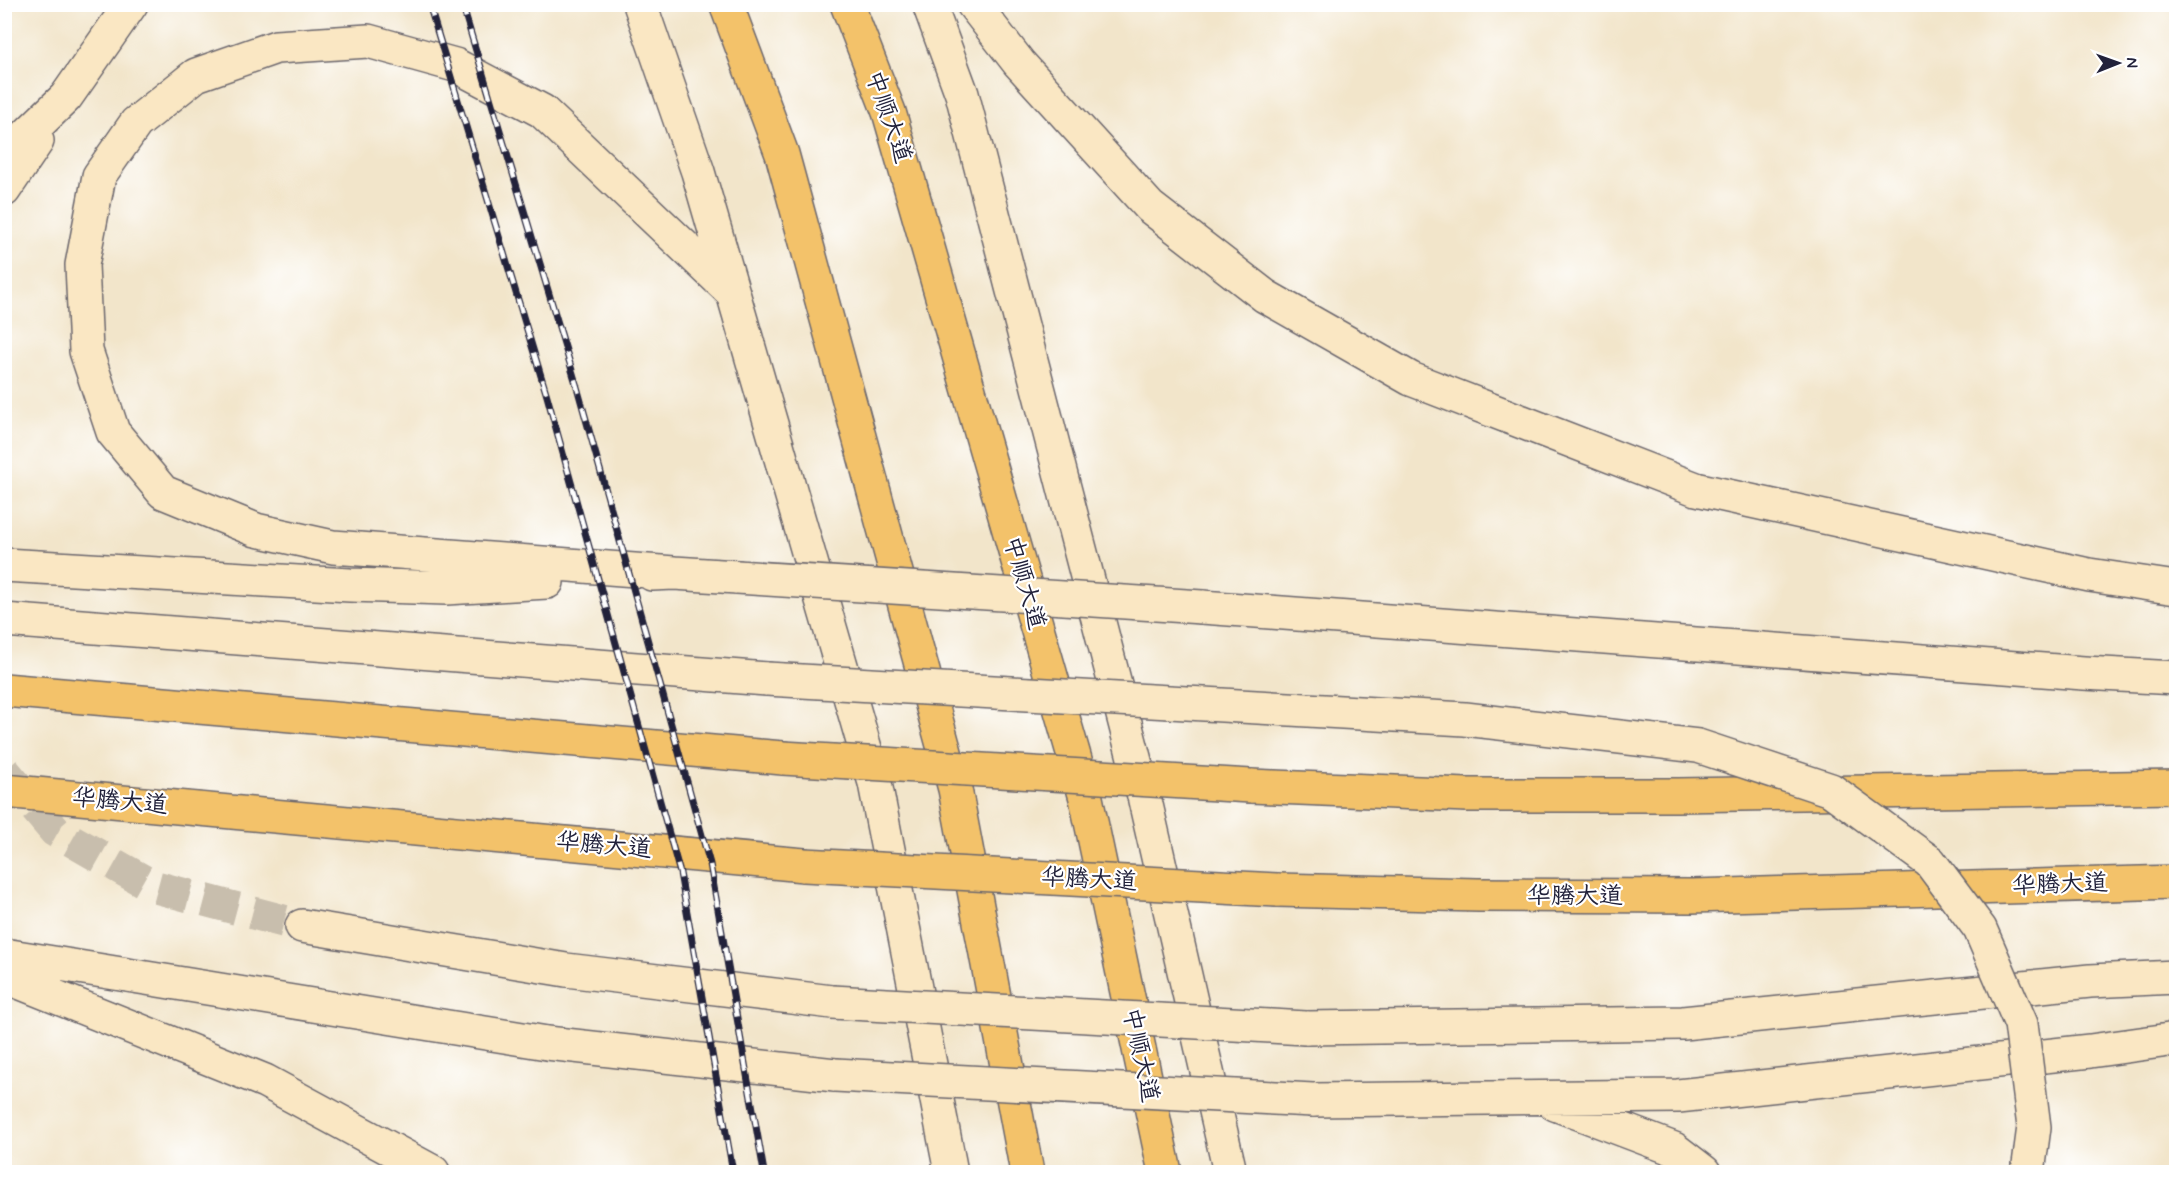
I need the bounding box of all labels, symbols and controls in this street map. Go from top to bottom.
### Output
north arrow [2088,33,2148,93]
text: N [2121,57,2142,68]
street label: 中顺大道 [858,67,918,167]
street label: 中顺大道 [996,533,1052,633]
street label: 华腾大道 [71,782,169,822]
street label: 华腾大道 [555,826,653,866]
street label: 华腾大道 [1040,862,1138,898]
street label: 华腾大道 [2011,868,2109,902]
street label: 华腾大道 [1527,881,1623,912]
street label: 中顺大道 [1115,1005,1165,1105]

